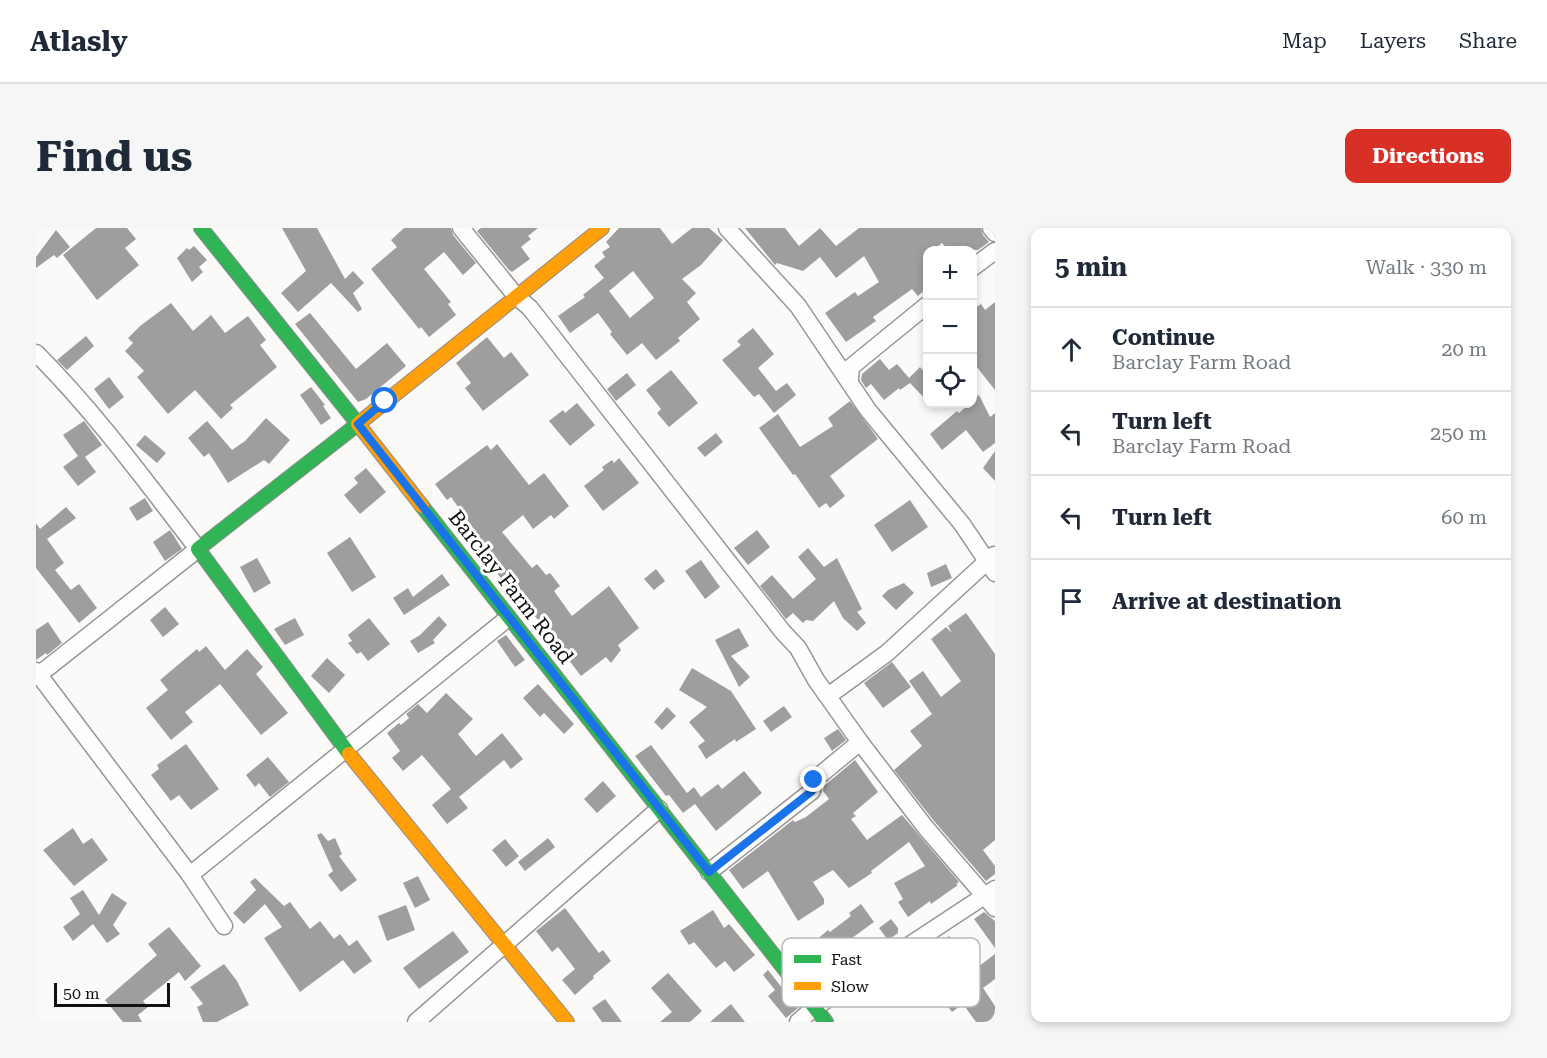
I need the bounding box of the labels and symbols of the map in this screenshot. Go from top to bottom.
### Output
route start [371,387,397,413]
street label: Barclay Farm Road [444,505,579,669]
route end [800,766,826,792]
legend [782,938,980,1007]
text: Fast [831,950,862,969]
text: Slow [831,977,869,996]
scale bar [54,980,170,1008]

